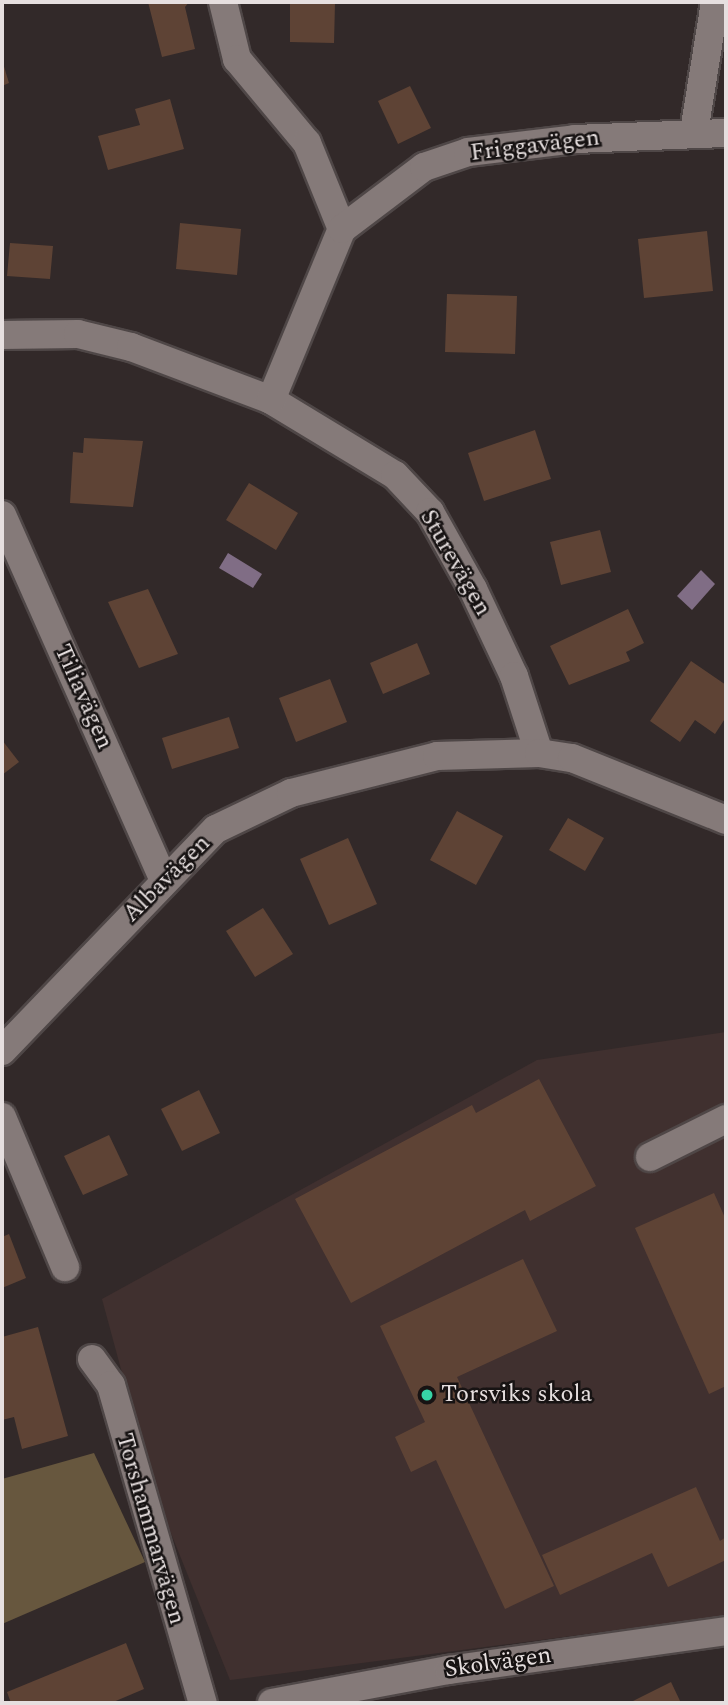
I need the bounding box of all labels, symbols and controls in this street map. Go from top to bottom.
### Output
street label: Friggavägen [469,124,601,168]
street label: Sturevägen [413,505,497,621]
street label: Tiliavägen [47,640,119,754]
street label: Albavägen [117,829,217,929]
place label: Torsviks skola [441,1381,592,1409]
marker: Torsviks skola [419,1387,435,1403]
street label: Torshammarvägen [109,1430,191,1628]
street label: Skolvägen [443,1641,553,1685]

